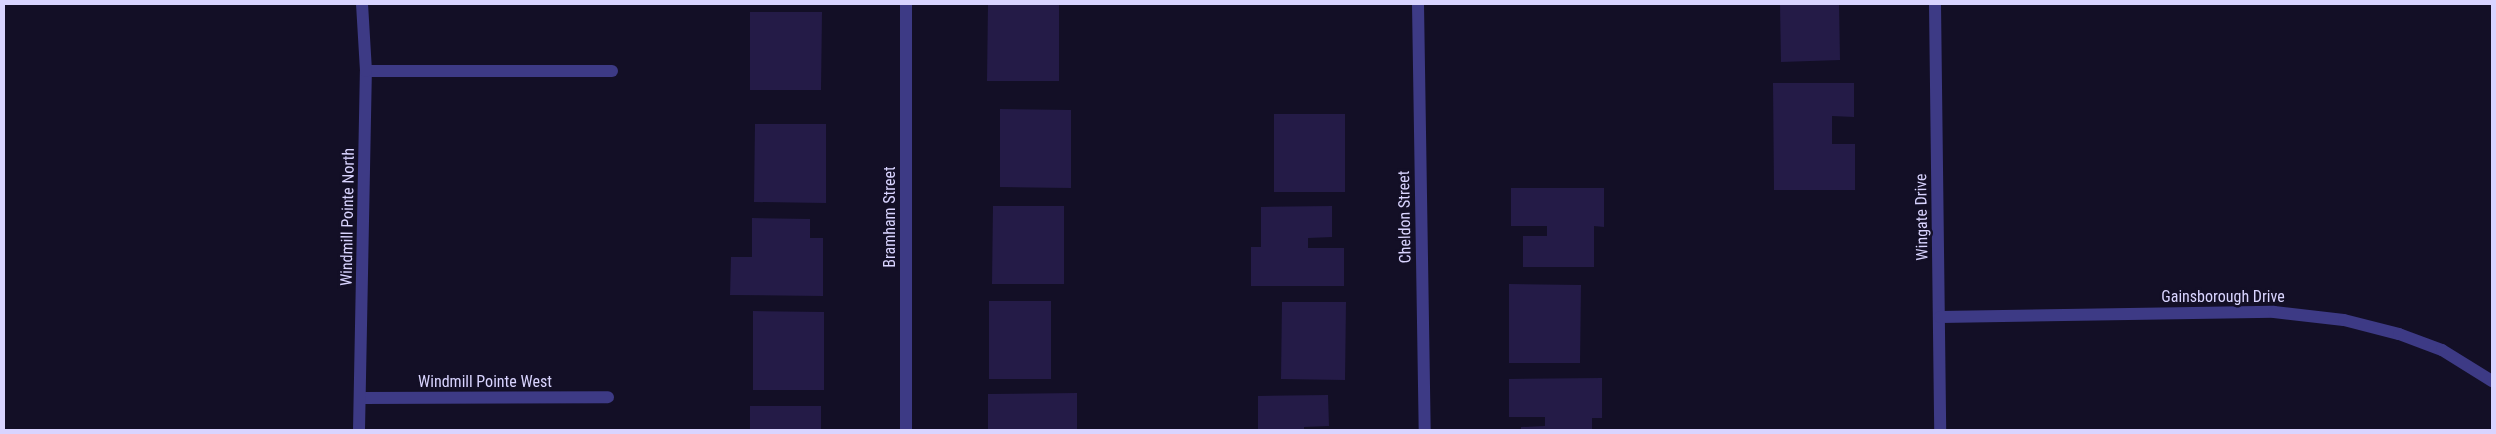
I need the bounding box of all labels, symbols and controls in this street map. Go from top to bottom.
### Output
street label: Windmill Pointe North [337,148,359,286]
street label: Bramham Street [880,166,900,268]
street label: Cheldon Street [1395,170,1415,264]
street label: Wingate Drive [1912,173,1932,261]
street label: Gainsborough Drive [2161,287,2285,307]
street label: Windmill Pointe West [418,372,552,392]

